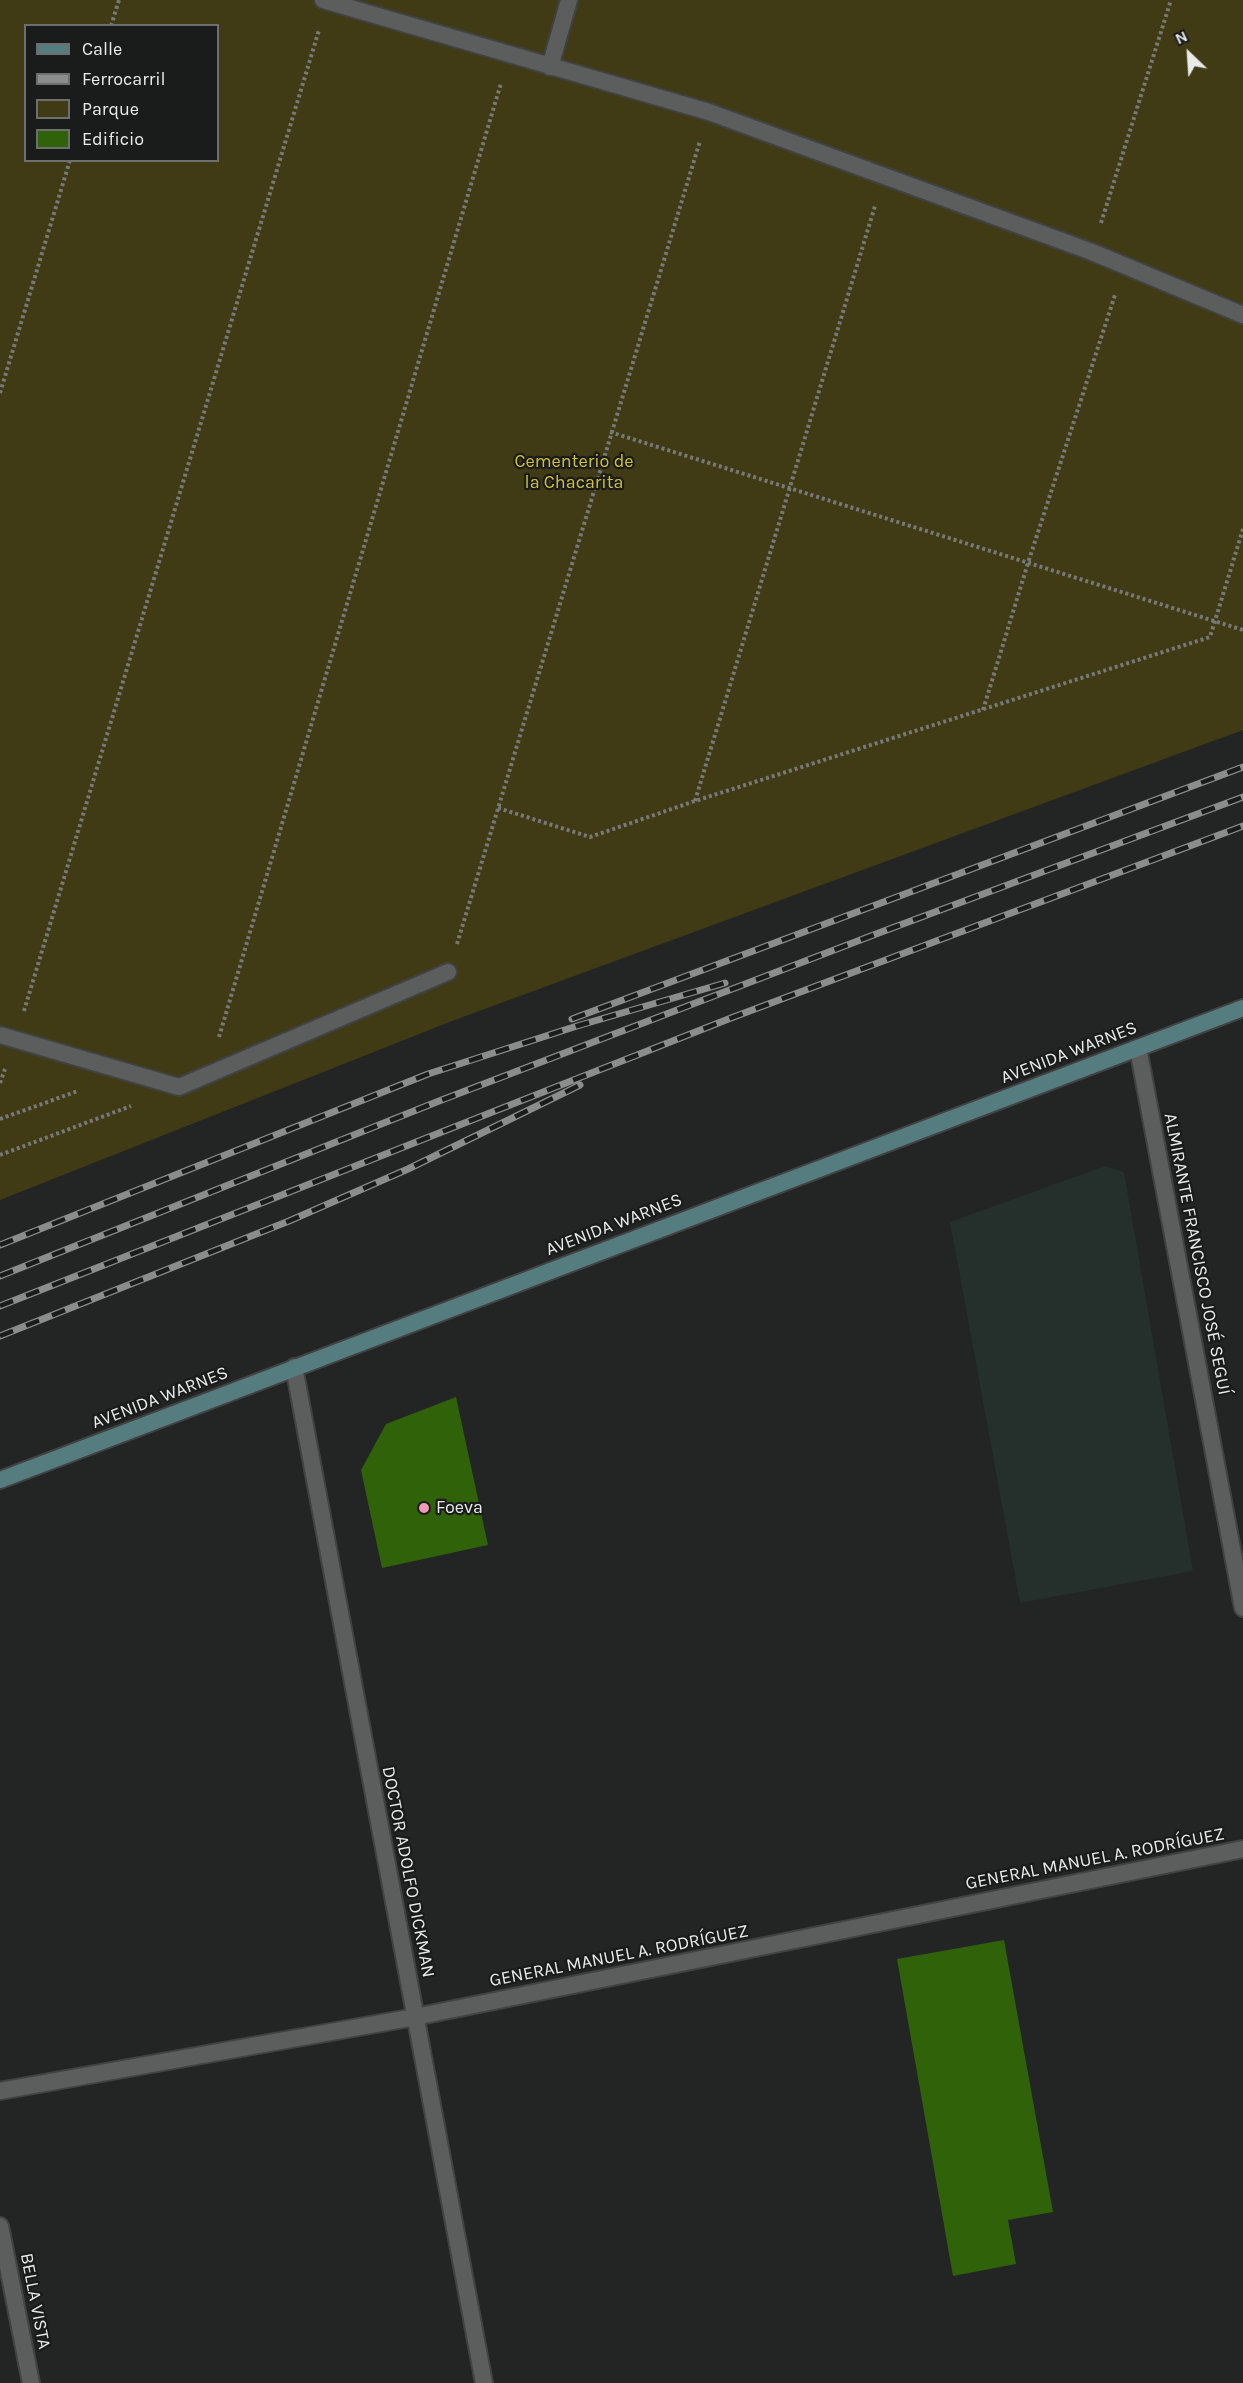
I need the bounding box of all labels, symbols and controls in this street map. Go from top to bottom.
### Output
legend [24,24,219,162]
north arrow [1159,24,1219,84]
text: N [1172,26,1190,48]
text: Calle [82,38,122,60]
text: Ferrocarril [82,68,166,90]
text: Parque [82,98,139,120]
text: Edificio [82,128,144,150]
park label: Cementerio de la Chacarita [514,451,634,494]
street label: AVENIDA WARNES [998,1017,1140,1089]
street label: ALMIRANTE FRANCISCO JOSÉ SEGUÍ [1159,1111,1235,1397]
street label: AVENIDA WARNES [543,1189,685,1261]
street label: AVENIDA WARNES [89,1362,231,1434]
place label: Foeva [436,1497,483,1519]
marker: Foeva [417,1501,431,1515]
street label: DOCTOR ADOLFO DICKMAN [377,1764,439,1980]
street label: GENERAL MANUEL A. RODRÍGUEZ [964,1823,1226,1895]
street label: GENERAL MANUEL A. RODRÍGUEZ [488,1920,750,1992]
street label: BELLA VISTA [15,2251,55,2351]

